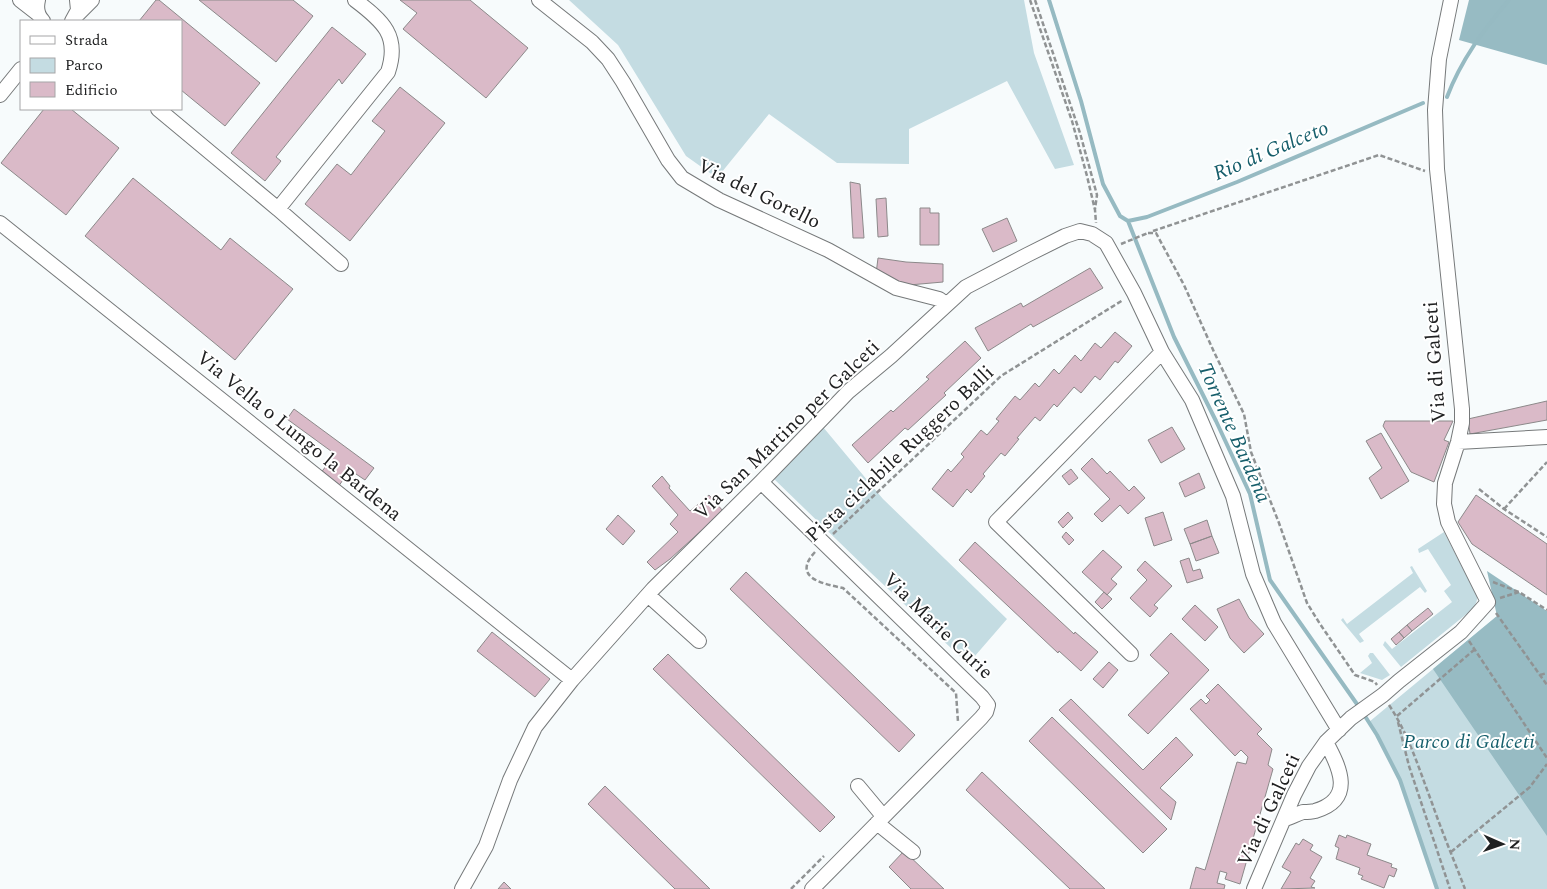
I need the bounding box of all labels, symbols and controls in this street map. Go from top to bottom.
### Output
legend [20,20,182,110]
text: Strada [65,29,108,52]
text: Parco [65,54,103,77]
text: Edificio [65,79,118,102]
water label: Rio di Galceto [1208,112,1334,190]
street label: Via del Gorello [692,151,826,237]
street label: Via di Galceti [1416,300,1454,424]
street label: Via San Martino per Galceti [687,333,887,527]
street label: Via Vella o Lungo la Bardena [190,343,409,529]
street label: Pista ciclabile Ruggero Balli [799,358,1001,550]
water label: Torrente Bardena [1189,358,1279,509]
street label: Via Marie Curie [876,565,1000,687]
park label: Parco di Galceti [1403,727,1535,757]
street label: Via di Galceti [1230,748,1308,872]
north arrow [1477,819,1527,869]
text: N [1504,838,1525,851]

